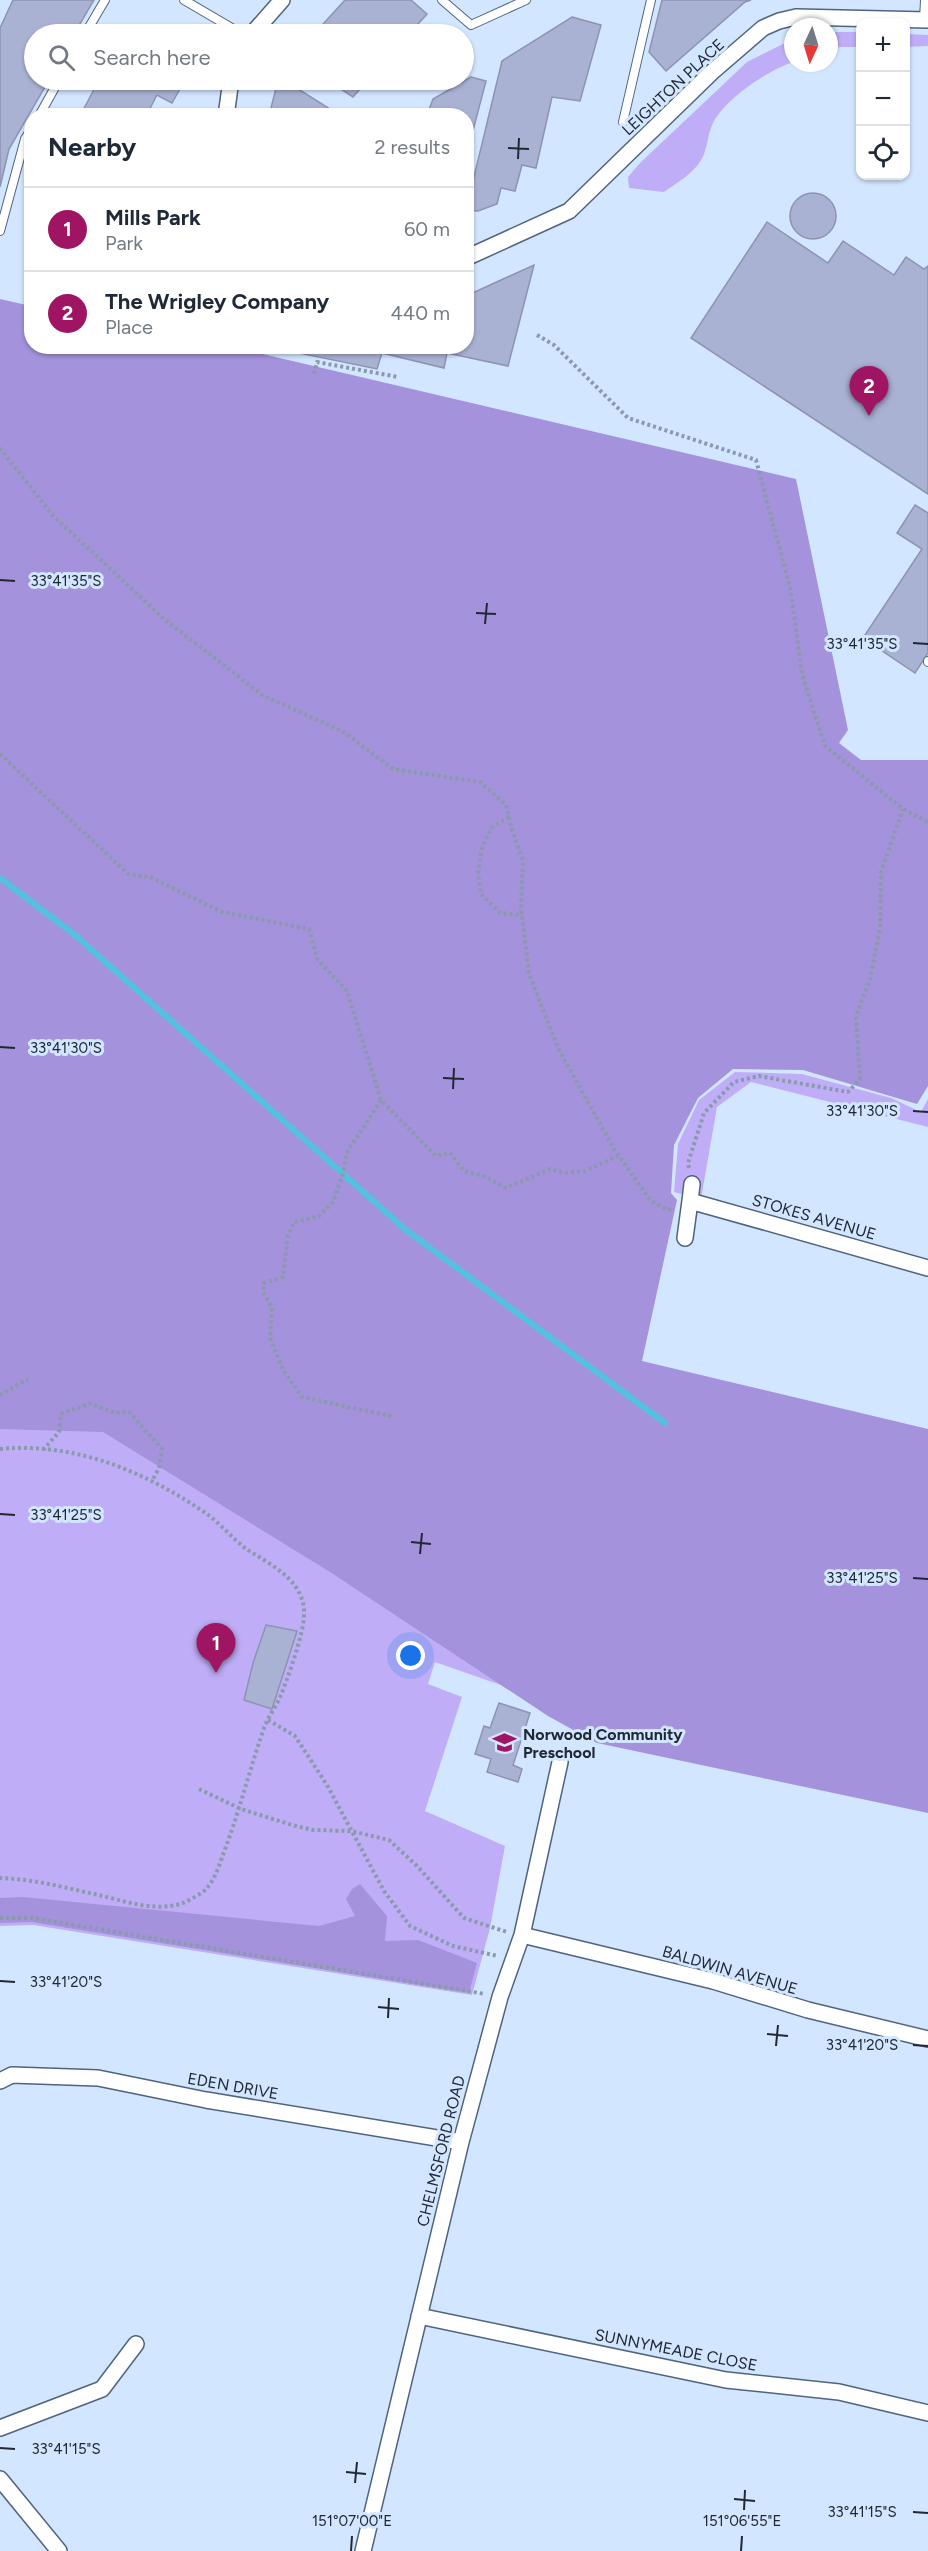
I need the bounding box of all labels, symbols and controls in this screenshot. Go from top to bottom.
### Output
north arrow [784,18,838,72]
map controls [856,18,910,180]
button: + [856,18,910,72]
search box [24,24,474,90]
street label: LEIGHTON PLACE [618,35,728,139]
icon: search [45,41,78,74]
text: Search here [93,44,211,71]
button: − [856,72,910,126]
button: locate [856,126,910,180]
text: Nearby [48,131,136,163]
text: 2 results [374,135,450,159]
text: Mills Park [105,204,201,231]
text: 1 [63,217,72,241]
text: 60 m [404,217,450,241]
text: Park [105,231,143,255]
text: The Wrigley Company [105,288,329,315]
text: 2 [62,301,73,325]
text: 440 m [390,301,450,325]
text: Place [105,315,153,339]
pin: 2 [850,366,888,416]
text: 33°41'35"S [30,572,102,590]
text: 33°41'35"S [826,635,898,653]
text: 33°41'30"S [30,1039,102,1057]
text: 33°41'30"S [826,1102,898,1120]
street label: STOKES AVENUE [750,1190,878,1244]
text: 33°41'25"S [30,1506,102,1524]
text: 33°41'25"S [826,1569,898,1587]
pin: 1 [196,1624,236,1673]
your location [396,1641,425,1670]
place label: Norwood Community Preschool [523,1725,683,1762]
school or university icon: Norwood Community Preschool [492,1730,518,1756]
street label: BALDWIN AVENUE [660,1942,800,1998]
text: 33°41'20"S [30,1973,102,1991]
text: 33°41'20"S [826,2036,898,2054]
street label: EDEN DRIVE [186,2069,280,2103]
street label: CHELMSFORD ROAD [413,2073,469,2229]
street label: SUNNYMEADE CLOSE [593,2325,759,2375]
text: 33°41'15"S [31,2440,101,2458]
text: 33°41'15"S [827,2503,897,2521]
text: 151°07'00"E [312,2512,392,2530]
text: 151°06'55"E [703,2512,781,2530]

